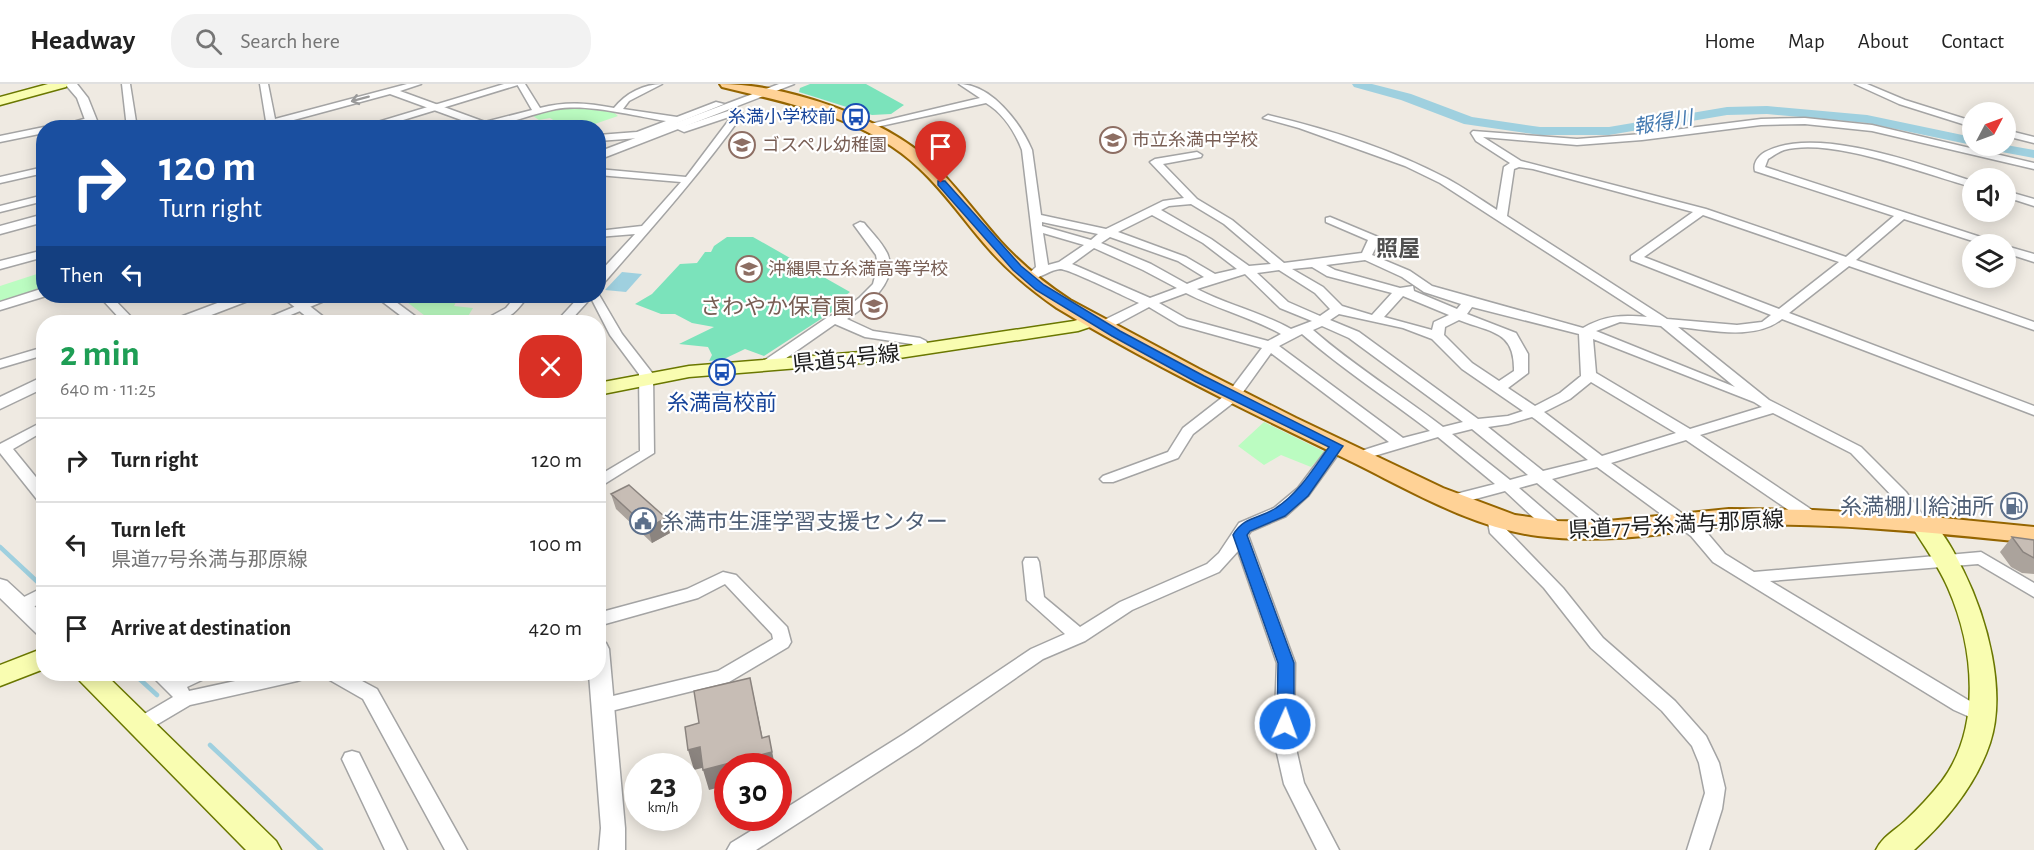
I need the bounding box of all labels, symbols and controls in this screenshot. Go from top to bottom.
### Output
search box [171,14,591,68]
icon: search [192,25,225,58]
text: Headway [30,27,135,55]
text: Search here [240,30,340,52]
text: Home [1704,31,1755,52]
text: Map [1788,31,1825,52]
text: About [1858,31,1908,52]
text: Contact [1941,31,2004,52]
one-way arrow [351,94,370,105]
bus stop icon: 糸満小学校前 [841,102,871,132]
north arrow [1962,102,2016,156]
map controls [1962,102,2016,288]
place label: 糸満小学校前 [728,107,836,127]
water label: 報得川 [1632,107,1696,138]
pin [915,121,966,183]
school or university icon: 市立糸満中学校 [1098,125,1128,155]
school or university icon: ゴスペル幼稚園 [727,130,757,160]
icon: arrive [924,130,957,163]
place label: 市立糸満中学校 [1132,130,1258,150]
place label: ゴスペル幼稚園 [762,135,887,155]
icon: right [60,144,138,222]
text: 120 m [159,146,256,188]
button: sound [1962,168,2016,222]
text: Turn right [159,195,262,222]
button: layers [1962,234,2016,288]
district label: 照屋 [1376,238,1420,260]
school or university icon: 沖縄県立糸満高等学校 [734,254,764,284]
icon: left [116,258,149,291]
place label: 沖縄県立糸満高等学校 [768,259,948,279]
text: Then [60,264,104,286]
school or university icon: さわやか保育園 [859,291,889,321]
place label: さわやか保育園 [700,295,854,318]
button: close [519,335,582,398]
text: 2 min [60,336,140,372]
street label: 県道54号線 [791,341,901,376]
bus stop icon: 糸満高校前 [707,357,737,387]
text: 640 m · 11:25 [60,379,156,399]
place label: 糸満高校前 [667,391,777,414]
icon: right [60,444,93,477]
text: Turn right [111,449,198,471]
text: 120 m [532,449,582,471]
fuel station icon: 糸満棚川給油所 [1999,491,2029,521]
place label: 糸満棚川給油所 [1840,495,1994,518]
public building icon: 糸満市生涯学習支援センター [628,506,658,536]
street label: 県道77号糸満与那原線 [1567,507,1785,542]
place label: 糸満市生涯学習支援センター [662,510,948,533]
text: Turn left [111,519,185,541]
icon: left [60,528,93,561]
text: 100 m [530,533,582,555]
text: 県道77号糸満与那原線 [111,550,308,570]
icon: arrive [60,612,93,645]
text: Arrive at destination [111,617,291,639]
text: 420 m [529,617,582,639]
position arrow [1253,692,1317,756]
speed limit sign: 30 [714,753,792,831]
text: 23 [649,770,677,800]
text: km/h [648,800,678,815]

